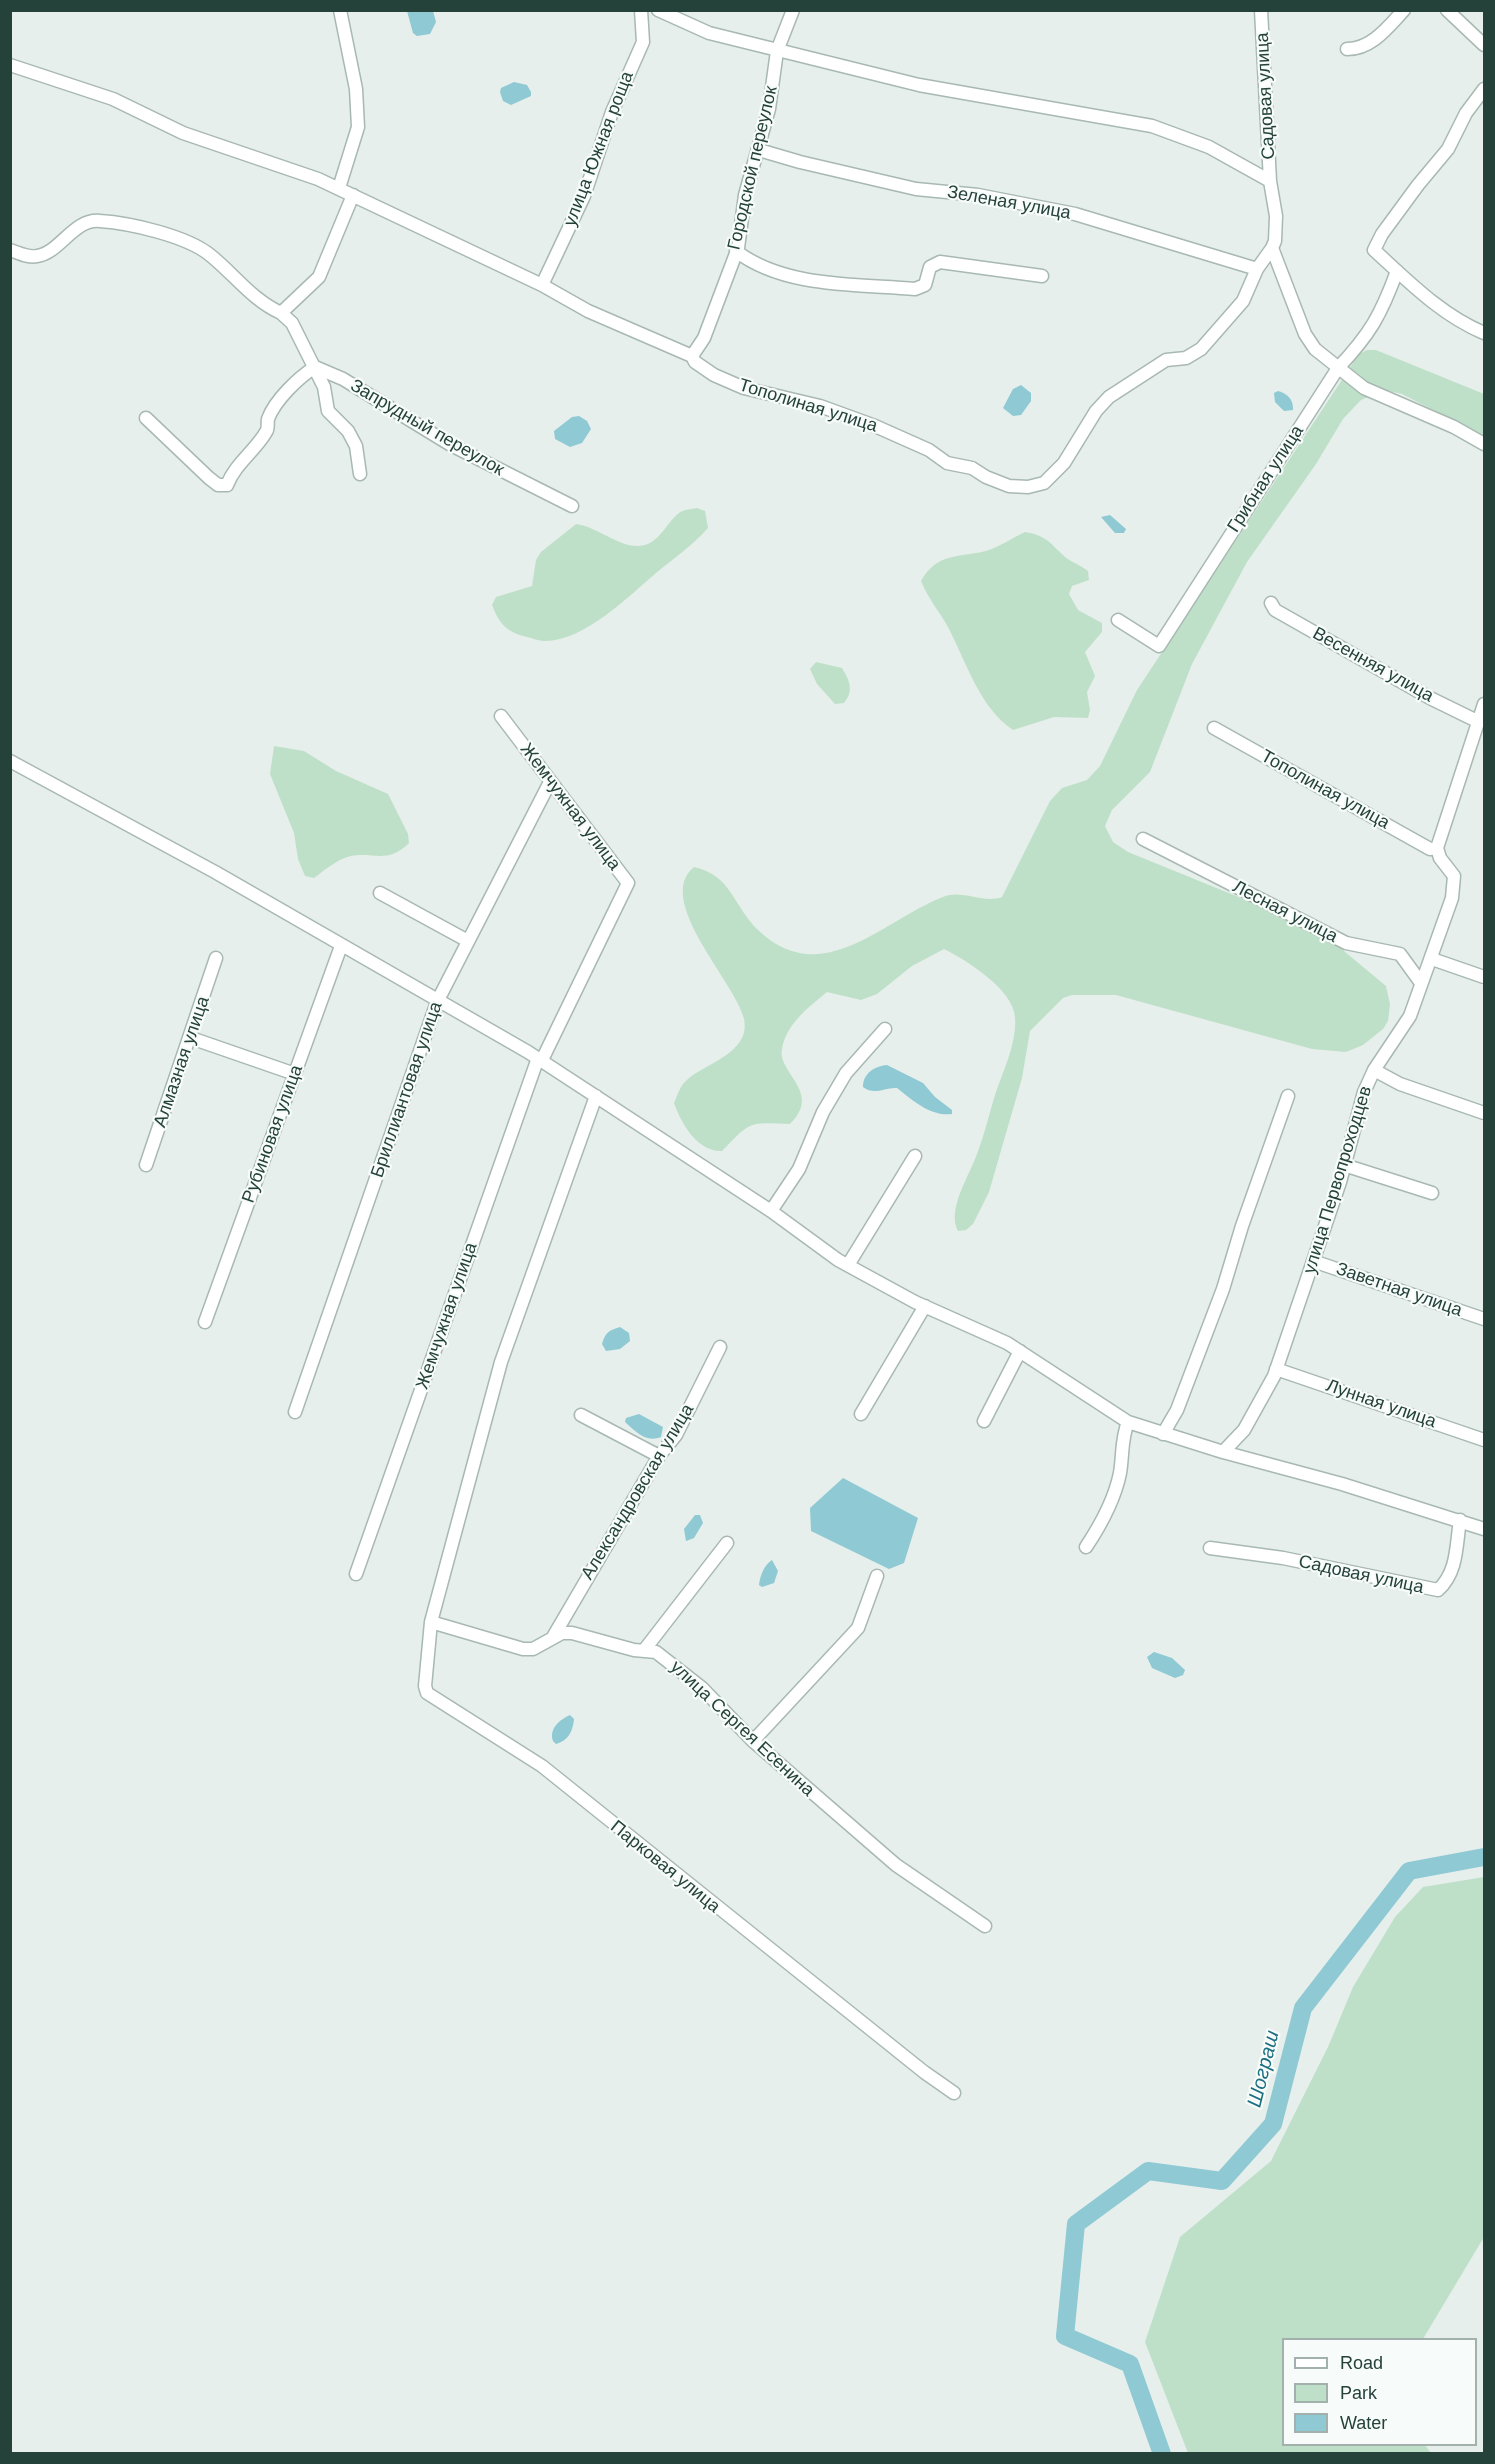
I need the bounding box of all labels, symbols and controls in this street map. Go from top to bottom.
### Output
street label: Садовая улица [1252,32,1280,160]
street label: улица Южная роща [559,68,639,230]
street label: Городской переулок [724,84,782,252]
street label: Зеленая улица [946,182,1072,224]
street label: Запрудный переулок [346,375,508,481]
street label: Тополиная улица [736,375,880,437]
street label: Грибная улица [1223,421,1309,537]
street label: Весенняя улица [1309,623,1437,707]
street label: Жемчужная улица [515,739,625,875]
street label: Тополиная улица [1257,746,1393,834]
street label: Лесная улица [1229,876,1341,948]
street label: Алмазная улица [149,994,215,1130]
street label: Бриллиантовая улица [367,999,447,1181]
street label: Рубиновая улица [238,1062,308,1206]
street label: улица Первопроходцев [1299,1084,1377,1276]
street label: Жемчужная улица [412,1240,482,1392]
street label: Заветная улица [1333,1258,1465,1322]
street label: Лунная улица [1323,1375,1439,1433]
street label: Александровская улица [577,1400,699,1584]
street label: Садовая улица [1296,1551,1426,1599]
street label: улица Сергея Есенина [665,1657,819,1801]
street label: Парковая улица [606,1816,724,1918]
water label: Шограш [1243,2028,1285,2110]
legend [1282,2338,1477,2446]
text: Road [1340,2353,1383,2373]
text: Park [1340,2383,1377,2403]
text: Water [1340,2413,1387,2433]

